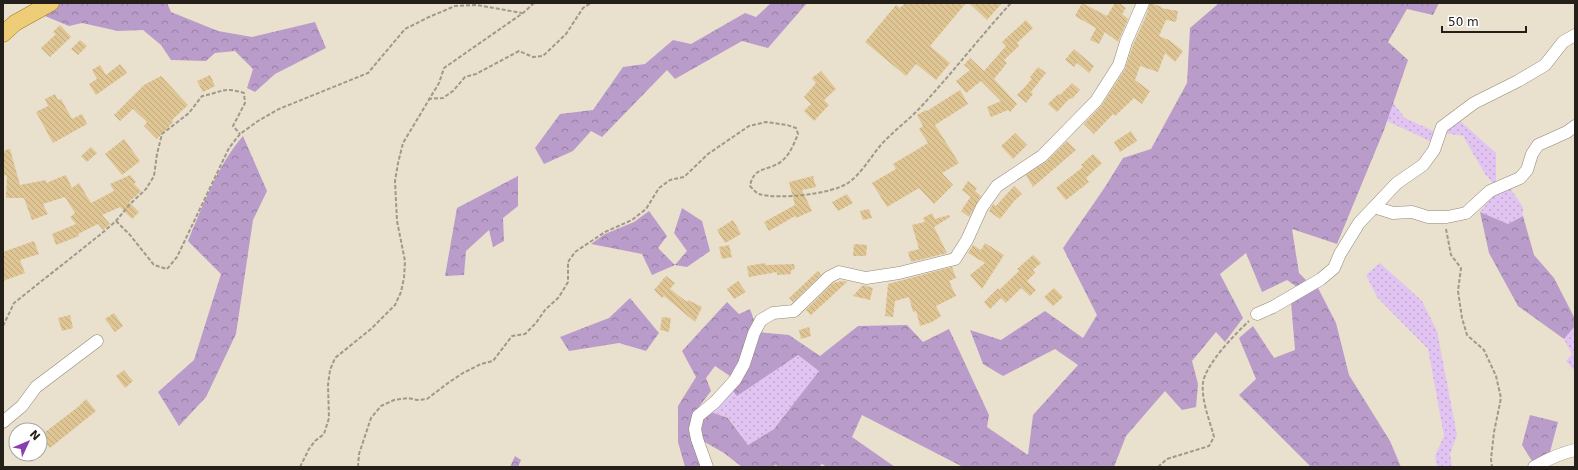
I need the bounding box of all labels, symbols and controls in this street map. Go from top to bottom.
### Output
scale bar [1442,8,1526,34]
text: 50 m [1448,15,1479,29]
north arrow [8,422,48,462]
text: N [27,428,43,443]

